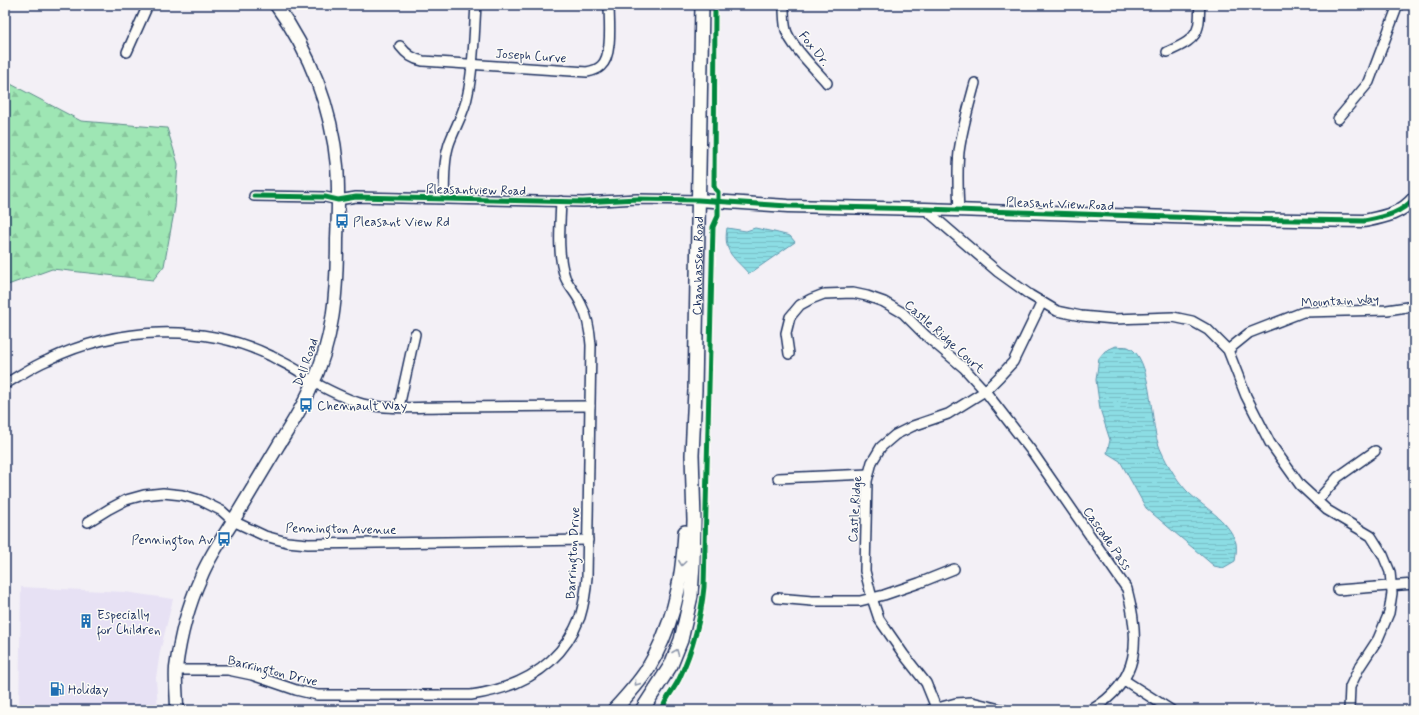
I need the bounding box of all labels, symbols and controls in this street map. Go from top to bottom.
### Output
street label: Fox Dr. [795,28,833,70]
street label: Joseph Curve [495,46,567,67]
street label: Pleasantview Road [426,181,526,200]
street label: Pleasant View Road [1005,194,1114,215]
bus stop icon: Pleasant View Rd [334,213,350,229]
place label: Pleasant View Rd [353,214,450,231]
street label: Chanhassen Road [689,216,708,316]
street label: Mountain Way [1301,291,1379,312]
street label: Castle Ridge Court [900,297,988,378]
street label: Dell Road [290,336,323,389]
bus stop icon: Chennault Way [298,397,314,413]
place label: Chennault Way [317,398,408,415]
street label: Castle Ridge [845,475,866,543]
street label: Cascade Pass [1079,504,1135,574]
street label: Barrington Drive [563,506,586,600]
street label: Pennington Avenue [285,520,397,541]
bus stop icon: Pennington Av [216,531,232,547]
place label: Pennington Av [132,532,214,551]
one-way arrow [678,560,687,566]
place label: Especially for Children [97,607,160,641]
building icon: Especially for Children [78,613,94,629]
one-way arrow [671,649,679,656]
street label: Barrington Drive [225,652,320,693]
one-way arrow [635,679,642,686]
fuel station icon: Holiday [49,681,65,697]
place label: Holiday [68,682,109,699]

